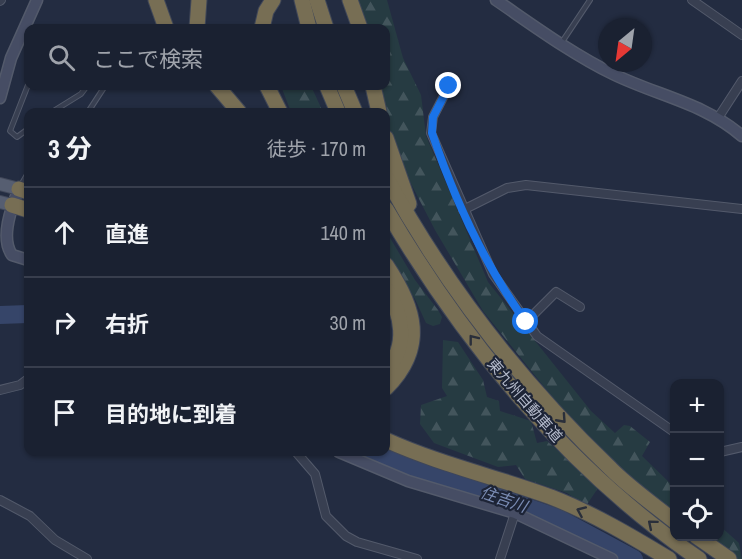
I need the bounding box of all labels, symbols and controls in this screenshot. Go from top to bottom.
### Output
north arrow [598,18,652,72]
search box [24,24,390,90]
icon: search [45,41,78,74]
text: ここで検索 [93,44,203,74]
route end [435,72,461,98]
text: 3 分 [48,131,92,166]
text: 徒歩 · 170 m [267,135,366,162]
icon: ahead [48,216,81,249]
text: 直進 [105,219,149,249]
text: 140 m [320,219,366,246]
icon: right [48,306,81,339]
route start [512,308,538,334]
text: 右折 [105,309,149,339]
text: 30 m [330,309,366,336]
one-way arrow [470,335,481,346]
street label: 東九州自動車道 [483,353,567,447]
map controls [670,379,724,541]
button: + [670,379,724,433]
icon: arrive [48,396,81,429]
text: 目的地に到着 [105,399,237,429]
one-way arrow [555,412,566,423]
button: − [670,433,724,487]
water label: 住吉川 [478,481,532,518]
button: locate [670,487,724,541]
one-way arrow [576,506,587,518]
one-way arrow [648,520,659,531]

